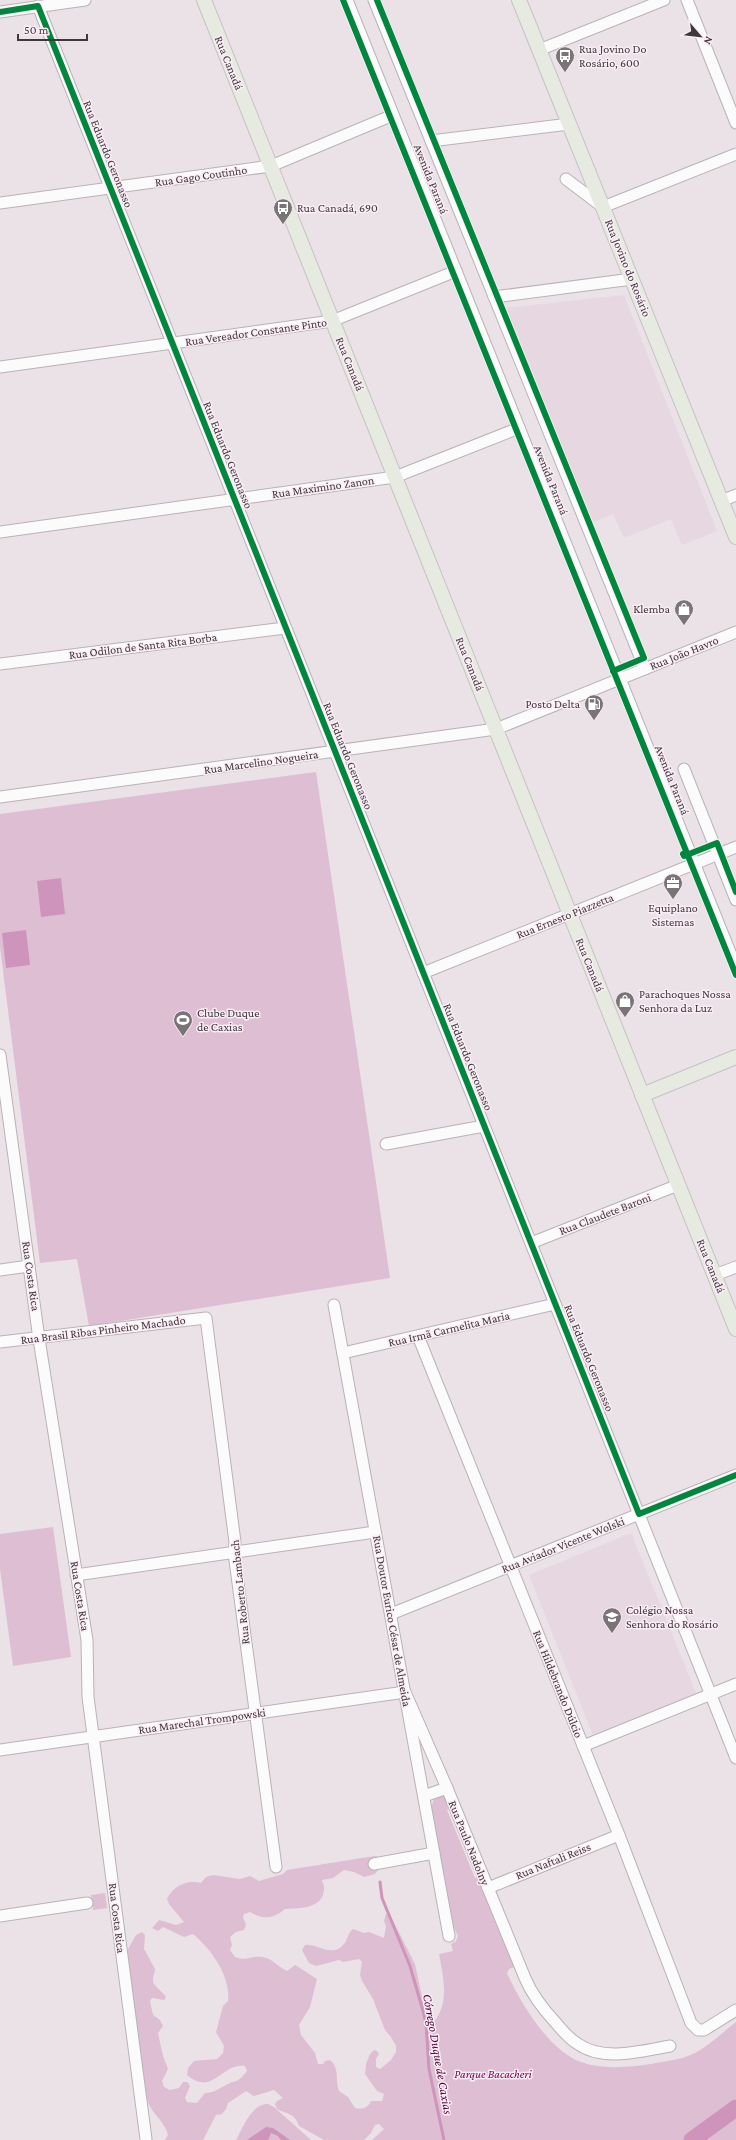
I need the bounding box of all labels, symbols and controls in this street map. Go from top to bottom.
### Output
scale bar [18,16,87,42]
north arrow [680,16,720,56]
text: 50 m [24,23,49,37]
street label: Rua Canadá [212,34,246,93]
text: N [702,35,716,47]
place label: Rua Jovino Do Rosário, 600 [579,42,646,70]
bus stop icon: Rua Jovino Do Rosário, 600 [554,45,576,73]
street label: Rua Eduardo Geronasso [80,98,136,210]
street label: Avenida Paraná [411,142,452,216]
street label: Rua Gago Coutinho [154,163,248,189]
bus stop icon: Rua Canadá, 690 [272,197,294,225]
place label: Rua Canadá, 690 [297,201,378,215]
street label: Rua Jovino do Rosário [602,217,654,319]
street label: Rua Vereador Constante Pinto [184,315,328,349]
street label: Rua Canadá [333,335,367,394]
street label: Rua Eduardo Geronasso [200,399,256,511]
street label: Avenida Paraná [531,443,572,517]
street label: Rua Maximino Zanon [271,473,376,501]
shop icon: Klemba [673,598,695,626]
place label: Klemba [633,602,670,616]
street label: Rua Odilon de Santa Rita Borba [68,630,218,662]
street label: Rua João Havro [648,633,720,673]
street label: Rua Canadá [453,635,487,694]
fuel station icon: Posto Delta [583,693,605,721]
place label: Posto Delta [526,697,580,711]
street label: Rua Eduardo Geronasso [320,700,376,812]
street label: Avenida Paraná [652,743,693,817]
street label: Rua Marcelino Nogueira [203,747,319,777]
office icon: Equiplano Sistemas [662,872,684,900]
street label: Rua Ernesto Piazzetta [514,890,616,942]
place label: Equiplano Sistemas [648,901,698,929]
street label: Rua Canadá [573,936,607,995]
place label: Parachoques Nossa Senhora da Luz [639,987,731,1015]
shop icon: Parachoques Nossa Senhora da Luz [614,990,636,1018]
street label: Rua Eduardo Geronasso [440,1001,496,1113]
place label: Clube Duque de Caxias [197,1006,259,1034]
sports icon: Clube Duque de Caxias [172,1009,194,1037]
street label: Rua Claudete Baroni [557,1190,653,1238]
street label: Rua Canadá [694,1237,728,1296]
street label: Rua Costa Rica [19,1240,43,1312]
street label: Rua Eduardo Geronasso [561,1302,617,1414]
street label: Rua Irmã Carmelita Maria [387,1308,512,1350]
street label: Rua Brasil Ribas Pinheiro Machado [20,1313,186,1347]
street label: Rua Aviador Vicente Wolski [499,1514,627,1576]
street label: Rua Doutor Eurico César de Almeida [370,1534,414,1708]
street label: Rua Roberto Lambach [227,1538,252,1645]
street label: Rua Costa Rica [68,1560,92,1632]
place label: Colégio Nossa Senhora do Rosário [626,1603,718,1631]
school or university icon: Colégio Nossa Senhora do Rosário [601,1606,623,1634]
street label: Rua Hildebrando Dúlcio [530,1628,586,1740]
street label: Rua Marechal Trompowski [137,1705,267,1737]
street label: Rua Paulo Nadolny [446,1798,493,1888]
street label: Rua Naftali Reiss [513,1839,593,1882]
street label: Rua Costa Rica [106,1882,128,1954]
water label: Córrego Duque de Caxias [420,1993,456,2115]
park label: Parque Bacacheri [454,2067,533,2081]

